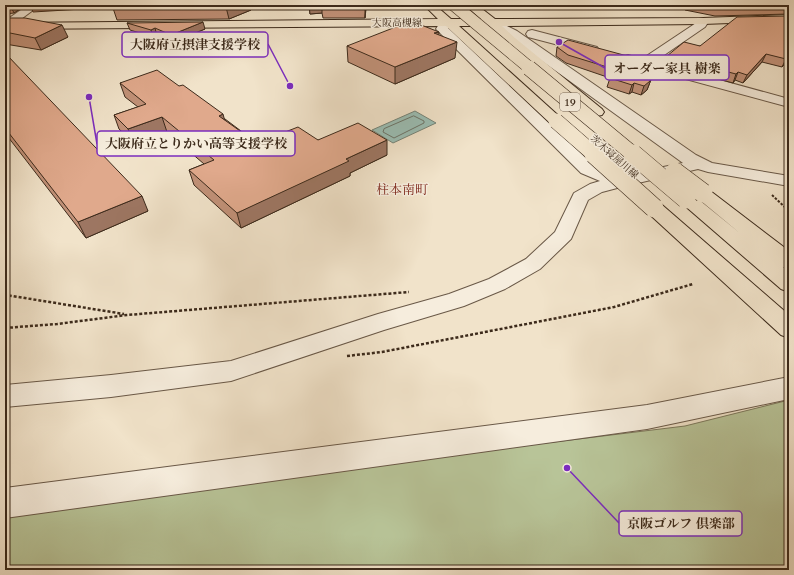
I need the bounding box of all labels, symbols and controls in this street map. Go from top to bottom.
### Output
street label: 大阪高槻線 [372,16,422,30]
callout: 大阪府立摂津支援学校 [122,32,268,57]
text: 大阪府立摂津支援学校 [130,36,261,54]
callout: オーダー家具 樹楽 [605,55,729,80]
text: オーダー家具 樹楽 [613,60,721,78]
road number: 19 [560,93,580,111]
callout: 大阪府立とりかい高等支援学校 [97,131,295,156]
street label: 茨木寝屋川線 [587,132,641,182]
text: 大阪府立とりかい高等支援学校 [105,135,288,153]
district label: 柱本南町 [376,181,428,199]
callout: 京阪ゴルフ 倶楽部 [619,511,742,536]
text: 京阪ゴルフ 倶楽部 [627,515,735,533]

